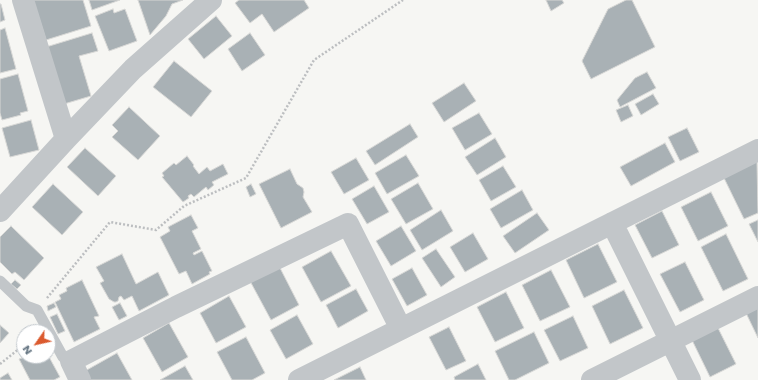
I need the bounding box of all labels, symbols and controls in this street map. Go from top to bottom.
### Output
north arrow [16,324,56,364]
text: N [18,342,36,358]

